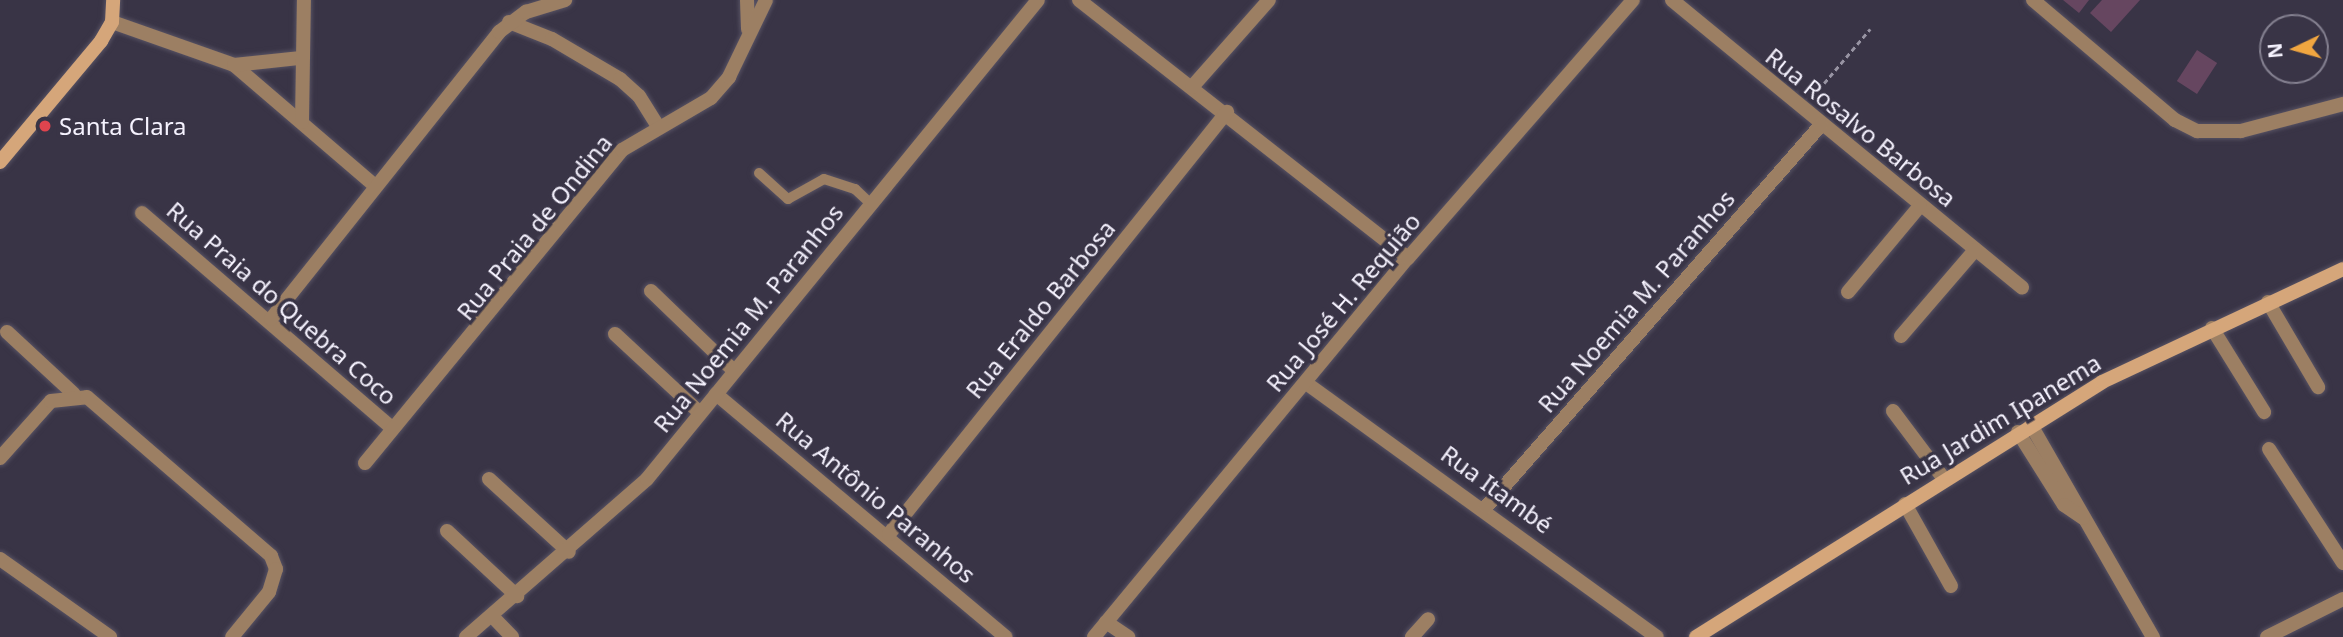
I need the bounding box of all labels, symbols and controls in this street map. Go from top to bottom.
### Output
north arrow [2259,14,2329,84]
street label: Rua Rosalvo Barbosa [1760,41,1962,213]
text: N [2261,42,2289,59]
place label: Santa Clara [59,112,187,140]
marker: Santa Clara [37,118,53,134]
street label: Rua Praia de Ondina [450,129,618,325]
street label: Rua Noemia M. Paranhos [1532,184,1740,418]
street label: Rua Praia do Quebra Coco [161,195,403,411]
street label: Rua Noemia M. Paranhos [647,198,849,438]
street label: Rua José H. Requião [1260,207,1426,397]
street label: Rua Eraldo Barbosa [959,214,1121,404]
street label: Rua Jardim Ipanema [1894,348,2106,490]
street label: Rua Antônio Paranhos [771,405,981,589]
street label: Rua Itambé [1436,439,1558,539]

